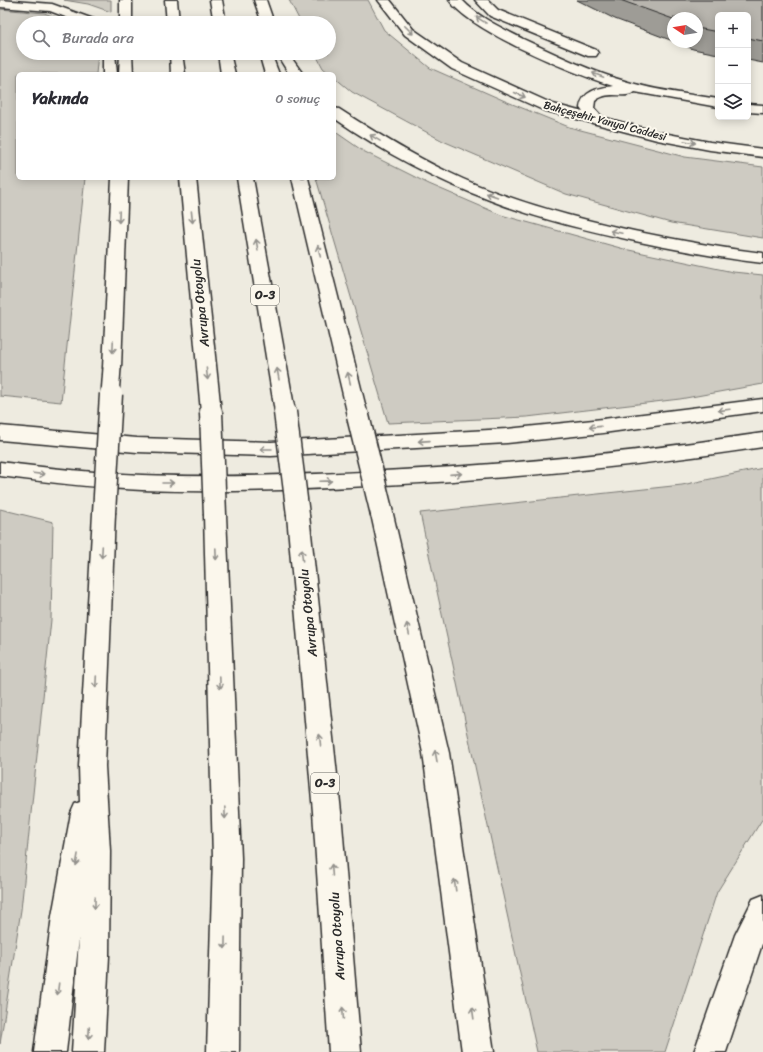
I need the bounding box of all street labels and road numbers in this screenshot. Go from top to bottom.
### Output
street label: Bahçeşehir Yanyol Caddesi [541,95,670,147]
street label: Avrupa Otoyolu [184,258,216,349]
road number: O-3 [251,285,279,305]
street label: Avrupa Otoyolu [292,568,324,659]
road number: O-3 [311,773,339,793]
street label: Avrupa Otoyolu [322,891,352,982]

